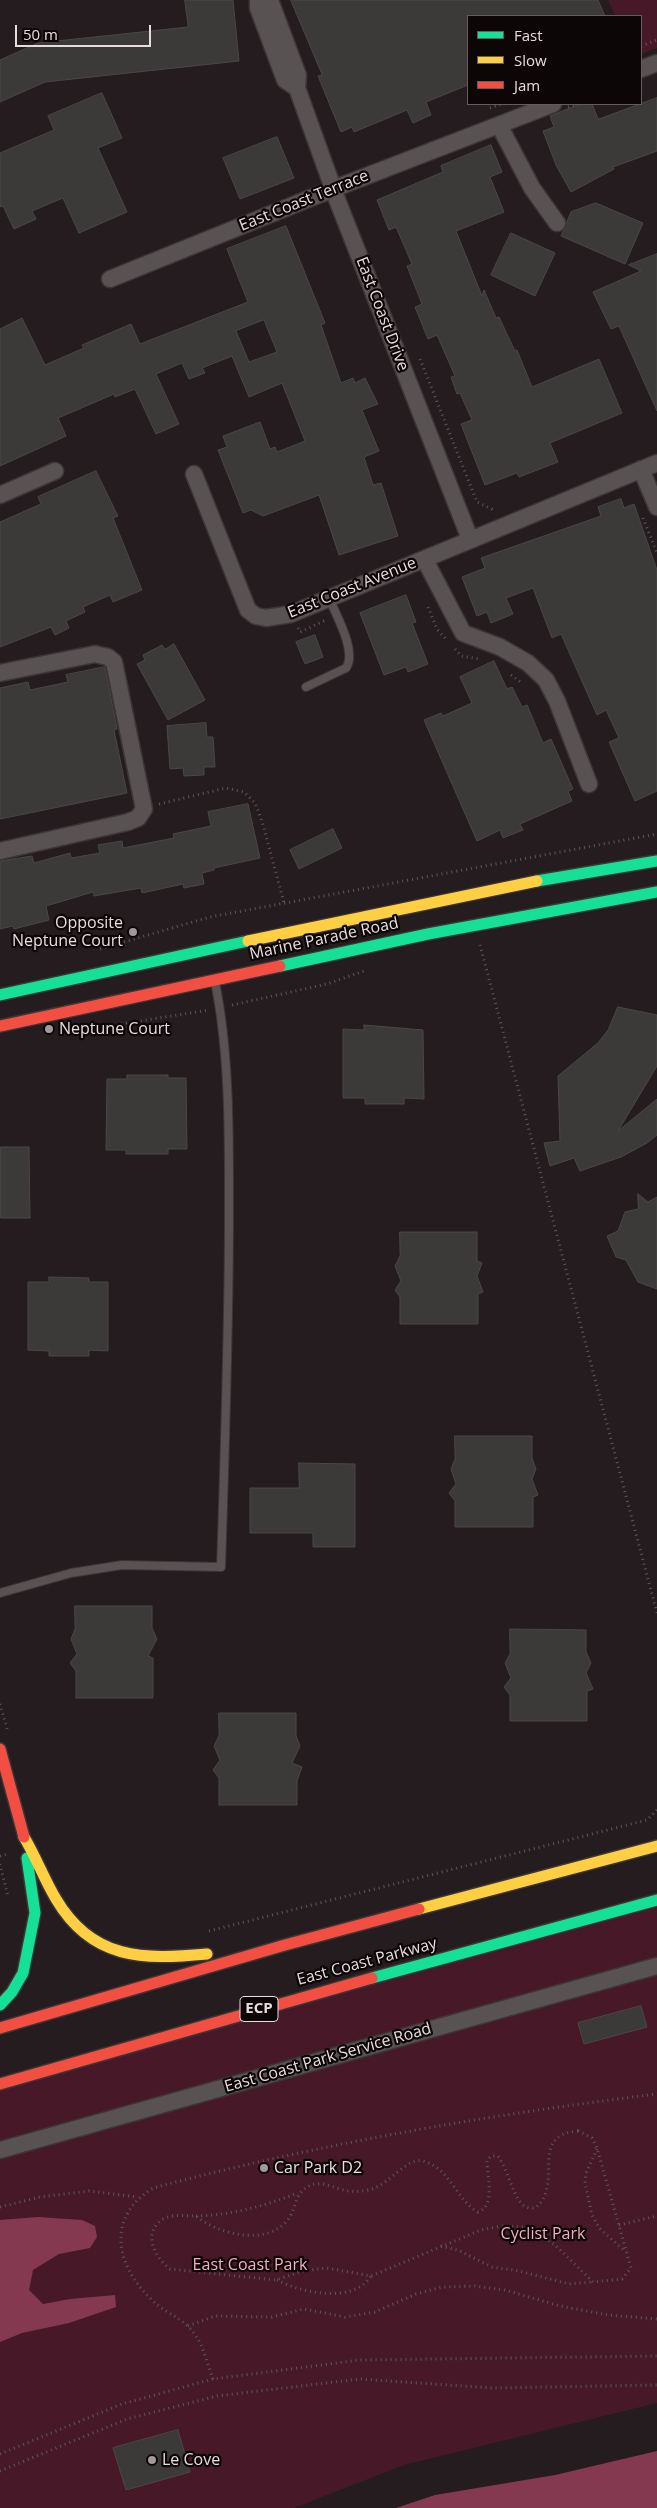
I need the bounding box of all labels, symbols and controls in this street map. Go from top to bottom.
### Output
scale bar [18,15,154,47]
legend [467,15,642,105]
text: 50 m [23,24,58,44]
text: Fast [514,25,543,45]
text: Slow [514,50,547,70]
text: Jam [514,75,540,95]
street label: East Coast Terrace [237,166,371,236]
street label: East Coast Drive [351,254,413,374]
street label: East Coast Avenue [285,553,419,623]
place label: Opposite Neptune Court [12,913,123,951]
street label: Marine Parade Road [248,914,400,964]
marker: Opposite Neptune Court [127,926,139,938]
place label: Neptune Court [59,1019,170,1039]
marker: Neptune Court [43,1023,55,1035]
street label: East Coast Parkway [295,1934,439,1990]
road number: ECP [240,1996,278,2022]
street label: East Coast Park Service Road [222,2019,434,2097]
place label: Car Park D2 [274,2158,362,2178]
marker: Car Park D2 [258,2162,270,2174]
park label: Cyclist Park [501,2224,585,2244]
park label: East Coast Park [193,2255,307,2275]
place label: Le Cove [162,2450,220,2470]
marker: Le Cove [146,2454,158,2466]

